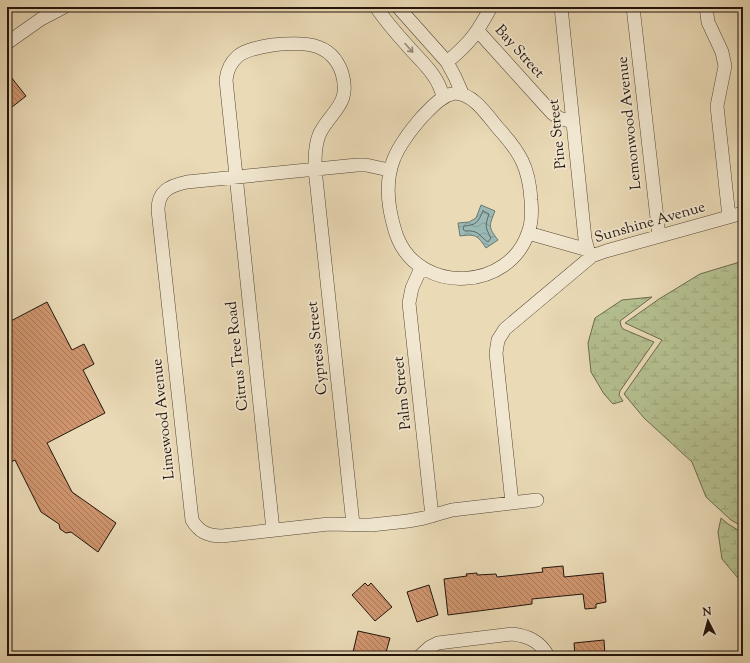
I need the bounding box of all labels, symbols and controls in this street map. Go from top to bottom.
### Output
street label: Bay Street [489,21,549,83]
one-way arrow [405,43,414,53]
street label: Lemonwood Avenue [613,55,647,191]
street label: Pine Street [544,98,572,170]
street label: Sunshine Avenue [592,197,708,249]
street label: Citrus Tree Road [222,300,254,412]
street label: Cypress Street [303,300,333,396]
street label: Palm Street [389,355,417,431]
street label: Limewood Avenue [147,358,181,480]
north arrow [688,601,728,641]
text: N [701,604,712,621]

